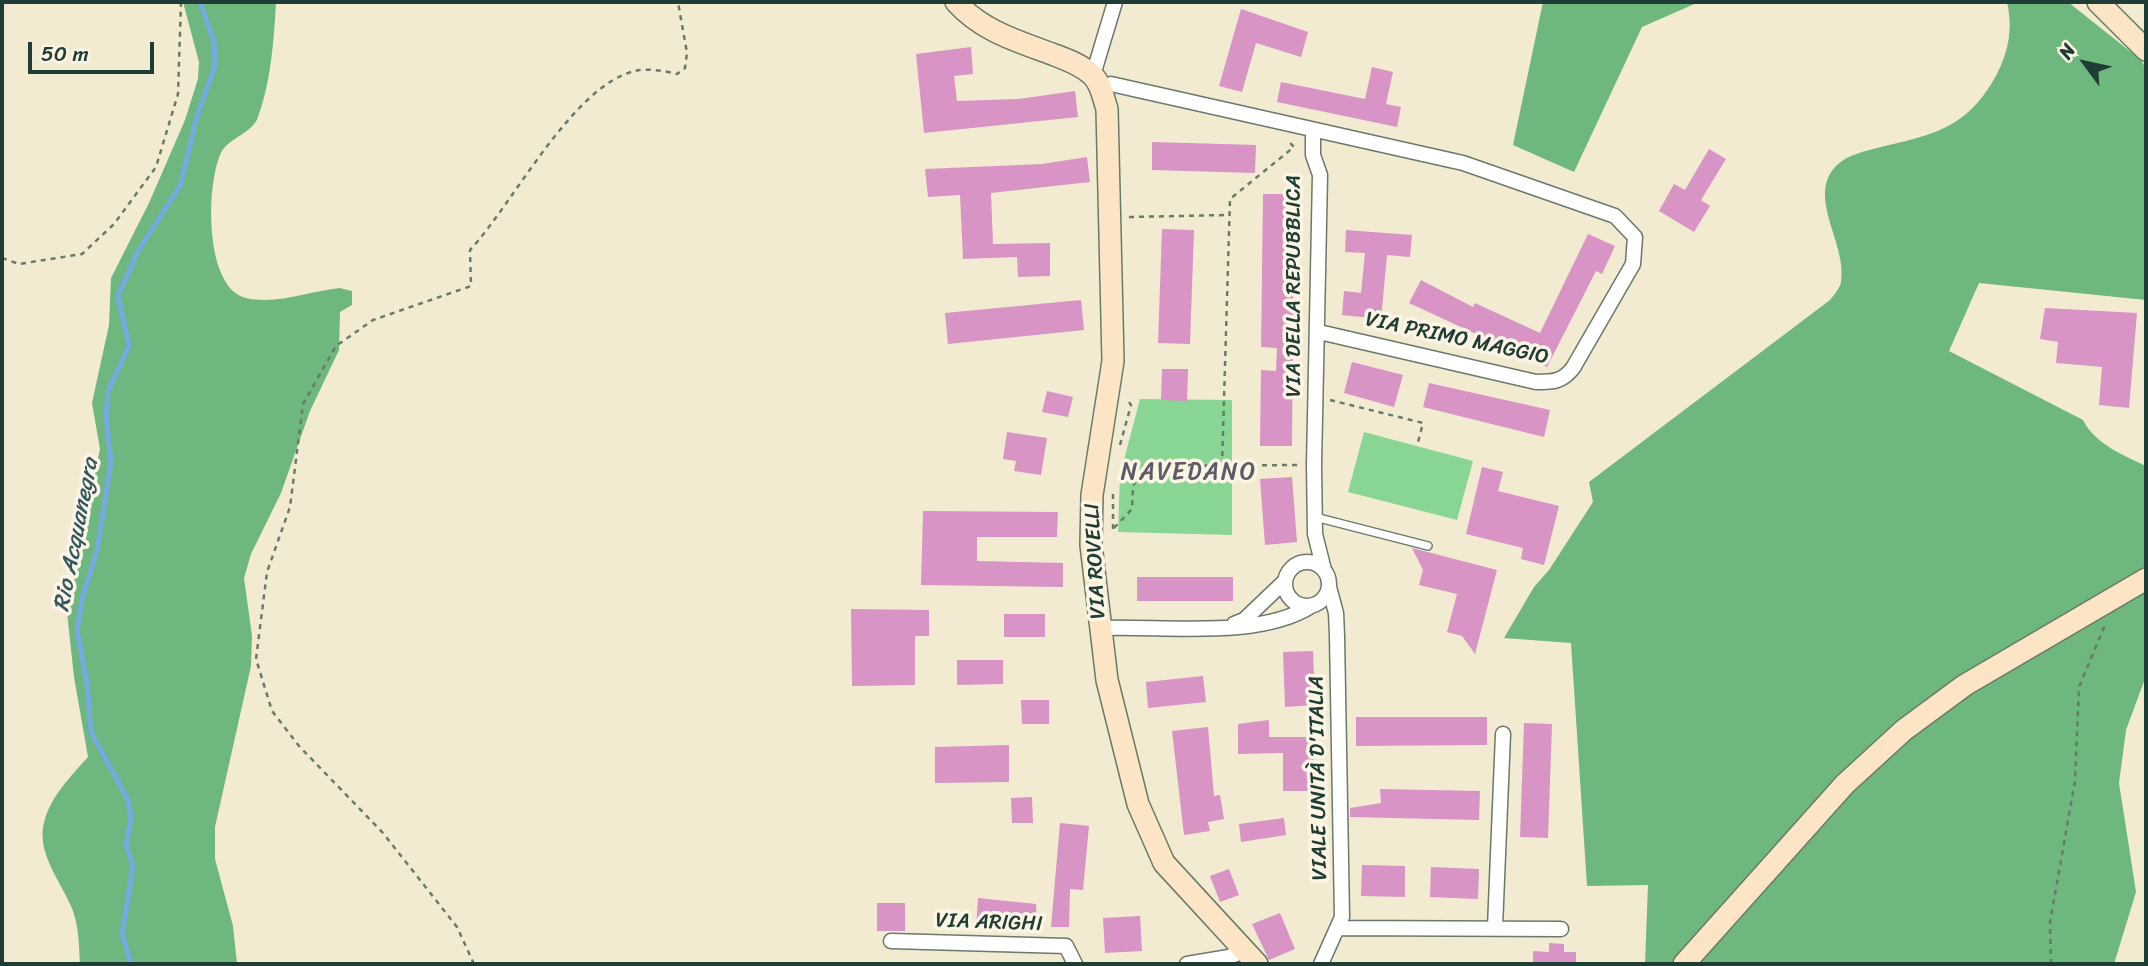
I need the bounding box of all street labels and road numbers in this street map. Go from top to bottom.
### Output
street label: VIA DELLA REPUBBLICA [1282,175,1308,397]
street label: VIA PRIMO MAGGIO [1363,307,1551,371]
street label: VIA ROVELLI [1080,502,1112,620]
street label: VIALE UNITÀ D'ITALIA [1305,675,1333,881]
street label: VIA ARIGHI [935,909,1043,937]

